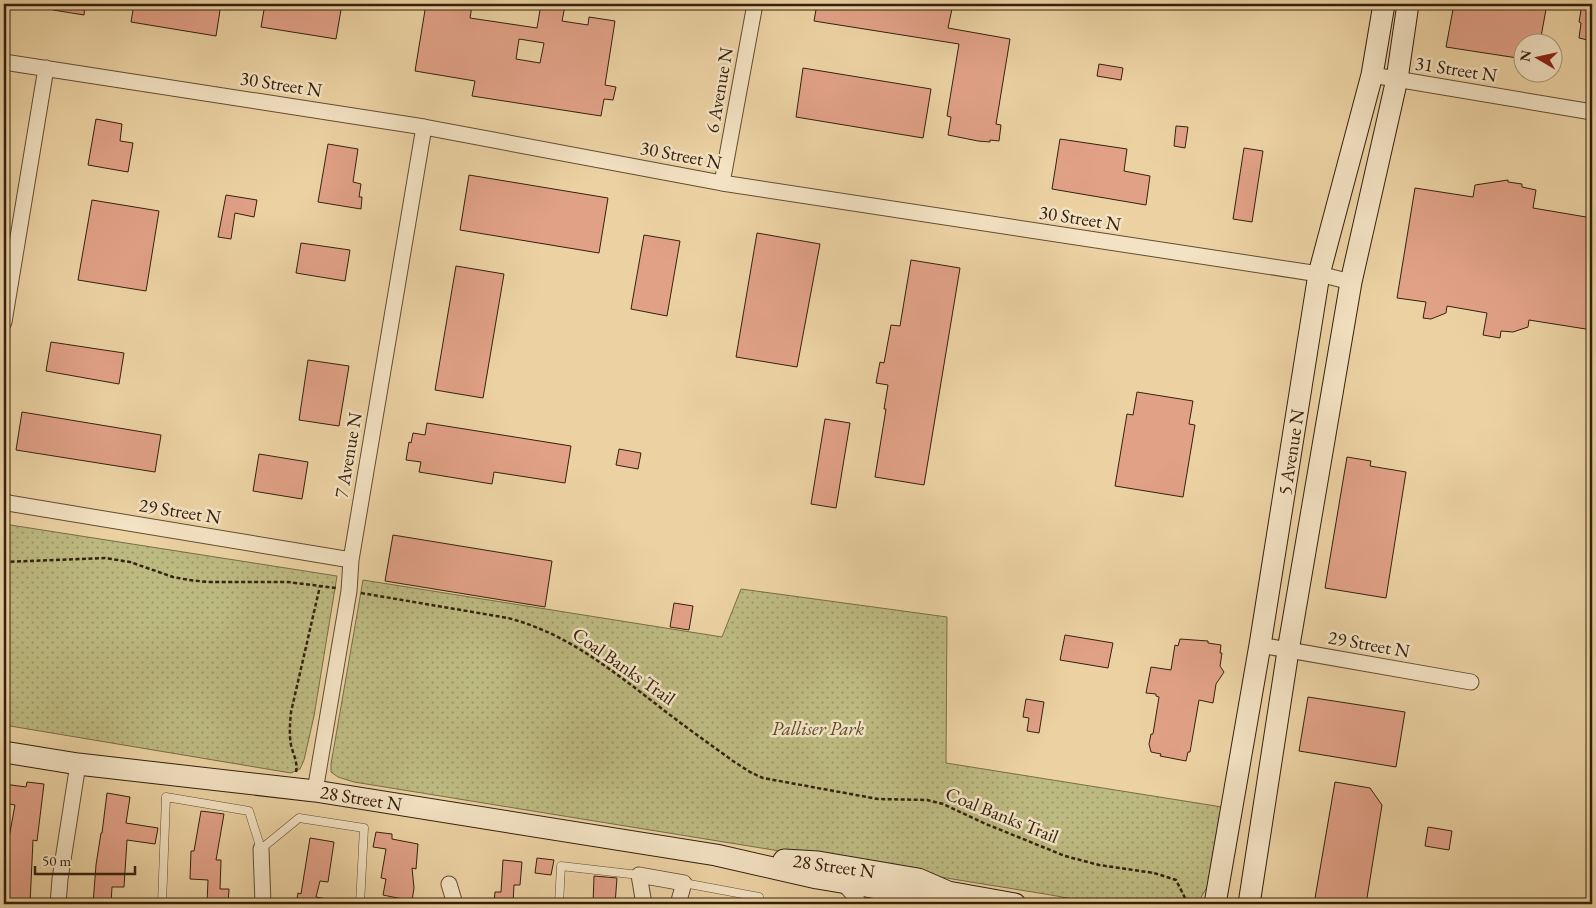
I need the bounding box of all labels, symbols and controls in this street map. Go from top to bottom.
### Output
north arrow [1514,32,1564,82]
street label: 6 Avenue N [699,45,739,135]
text: N [1515,48,1535,63]
street label: 31 Street N [1413,50,1499,88]
street label: 30 Street N [238,65,324,103]
street label: 30 Street N [638,135,724,175]
street label: 30 Street N [1037,199,1123,237]
street label: 5 Avenue N [1272,407,1310,497]
street label: 7 Avenue N [328,410,368,500]
street label: 29 Street N [137,492,223,530]
street label: Coal Banks Trail [568,621,681,711]
street label: 29 Street N [1326,625,1412,663]
park label: Palliser Park [772,716,865,741]
street label: 28 Street N [318,779,404,817]
street label: Coal Banks Trail [942,781,1063,849]
scale bar [35,843,135,875]
street label: 28 Street N [791,848,877,884]
text: 50 m [42,851,71,870]

